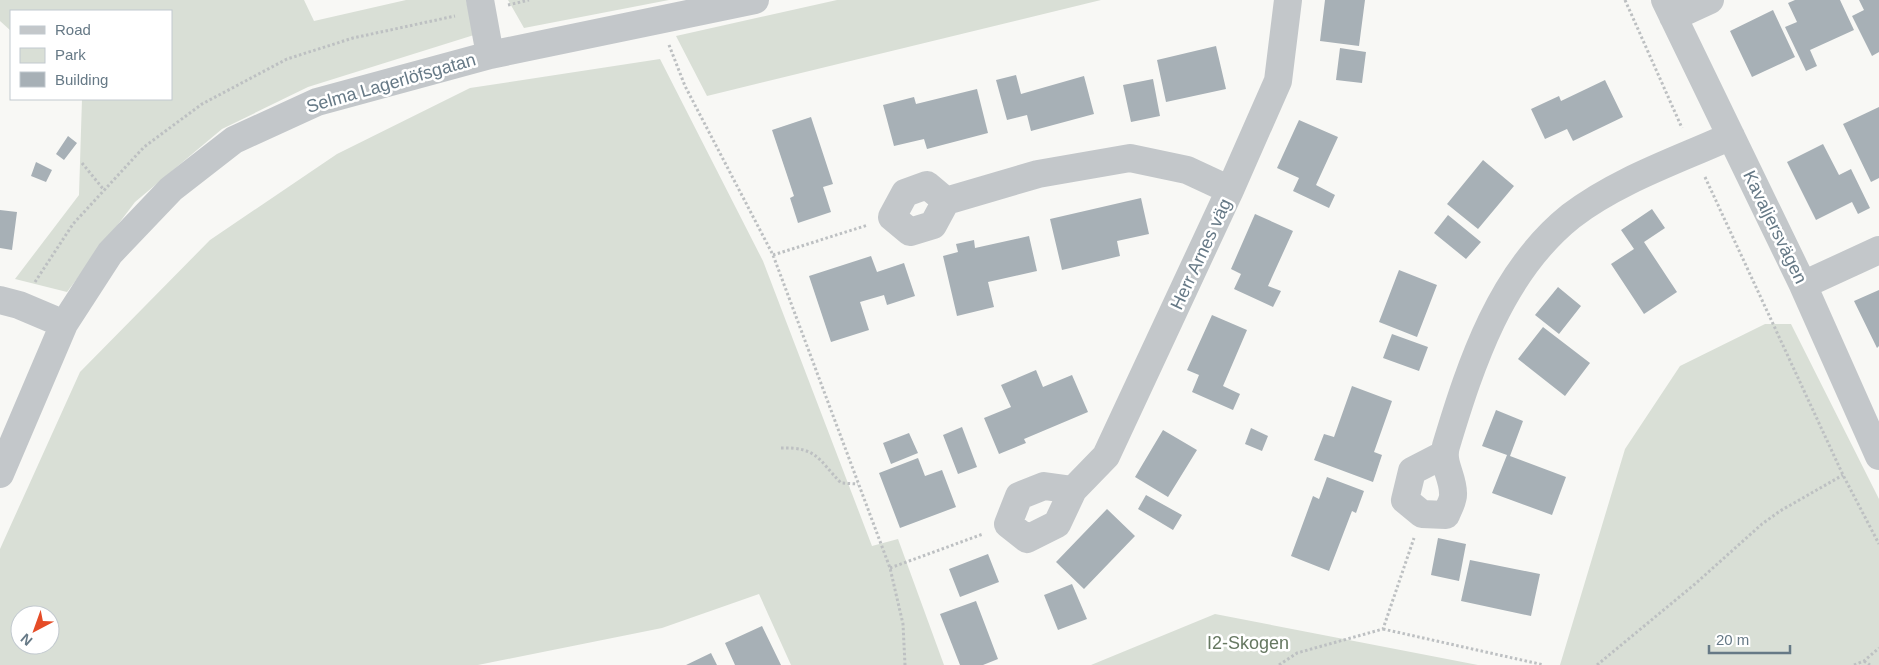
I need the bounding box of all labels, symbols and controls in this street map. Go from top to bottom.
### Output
legend [10,10,172,100]
text: Road [55,21,91,38]
text: Park [55,46,86,63]
street label: Selma Lagerlöfsgatan [304,49,478,117]
text: Building [55,71,108,88]
street label: Kavaljersvägen [1739,167,1811,287]
street label: Herr Arnes väg [1167,195,1235,313]
north arrow [10,605,60,655]
scale bar [1709,622,1790,654]
text: N [17,630,36,649]
text: 20 m [1716,631,1749,648]
park label: I2-Skogen [1207,633,1289,653]

